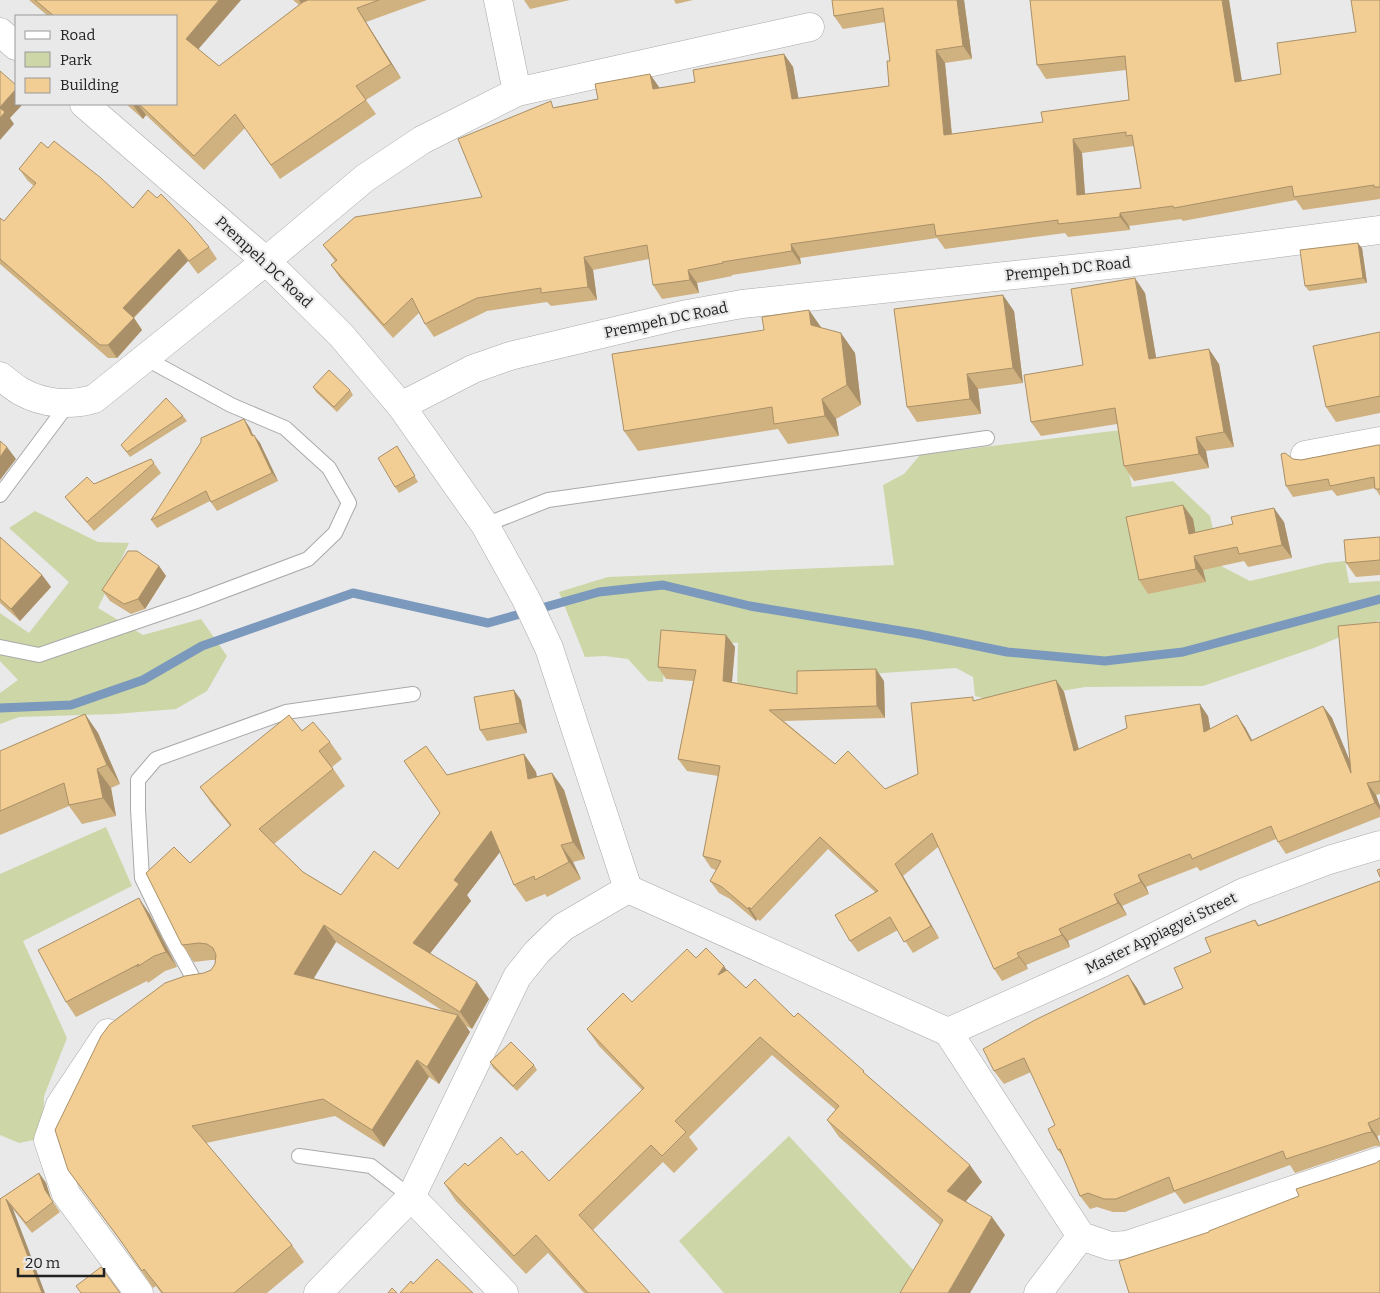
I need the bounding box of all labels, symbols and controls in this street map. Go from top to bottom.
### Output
legend [15,15,178,105]
text: Road [60,26,95,44]
text: Park [60,51,92,69]
text: Building [60,76,119,94]
street label: Prempeh DC Road [212,213,316,312]
street label: Prempeh DC Road [1005,253,1132,285]
street label: Prempeh DC Road [603,298,729,342]
street label: Master Appiagyei Street [1082,888,1240,978]
scale bar [18,1246,104,1278]
text: 20 m [25,1254,61,1272]

